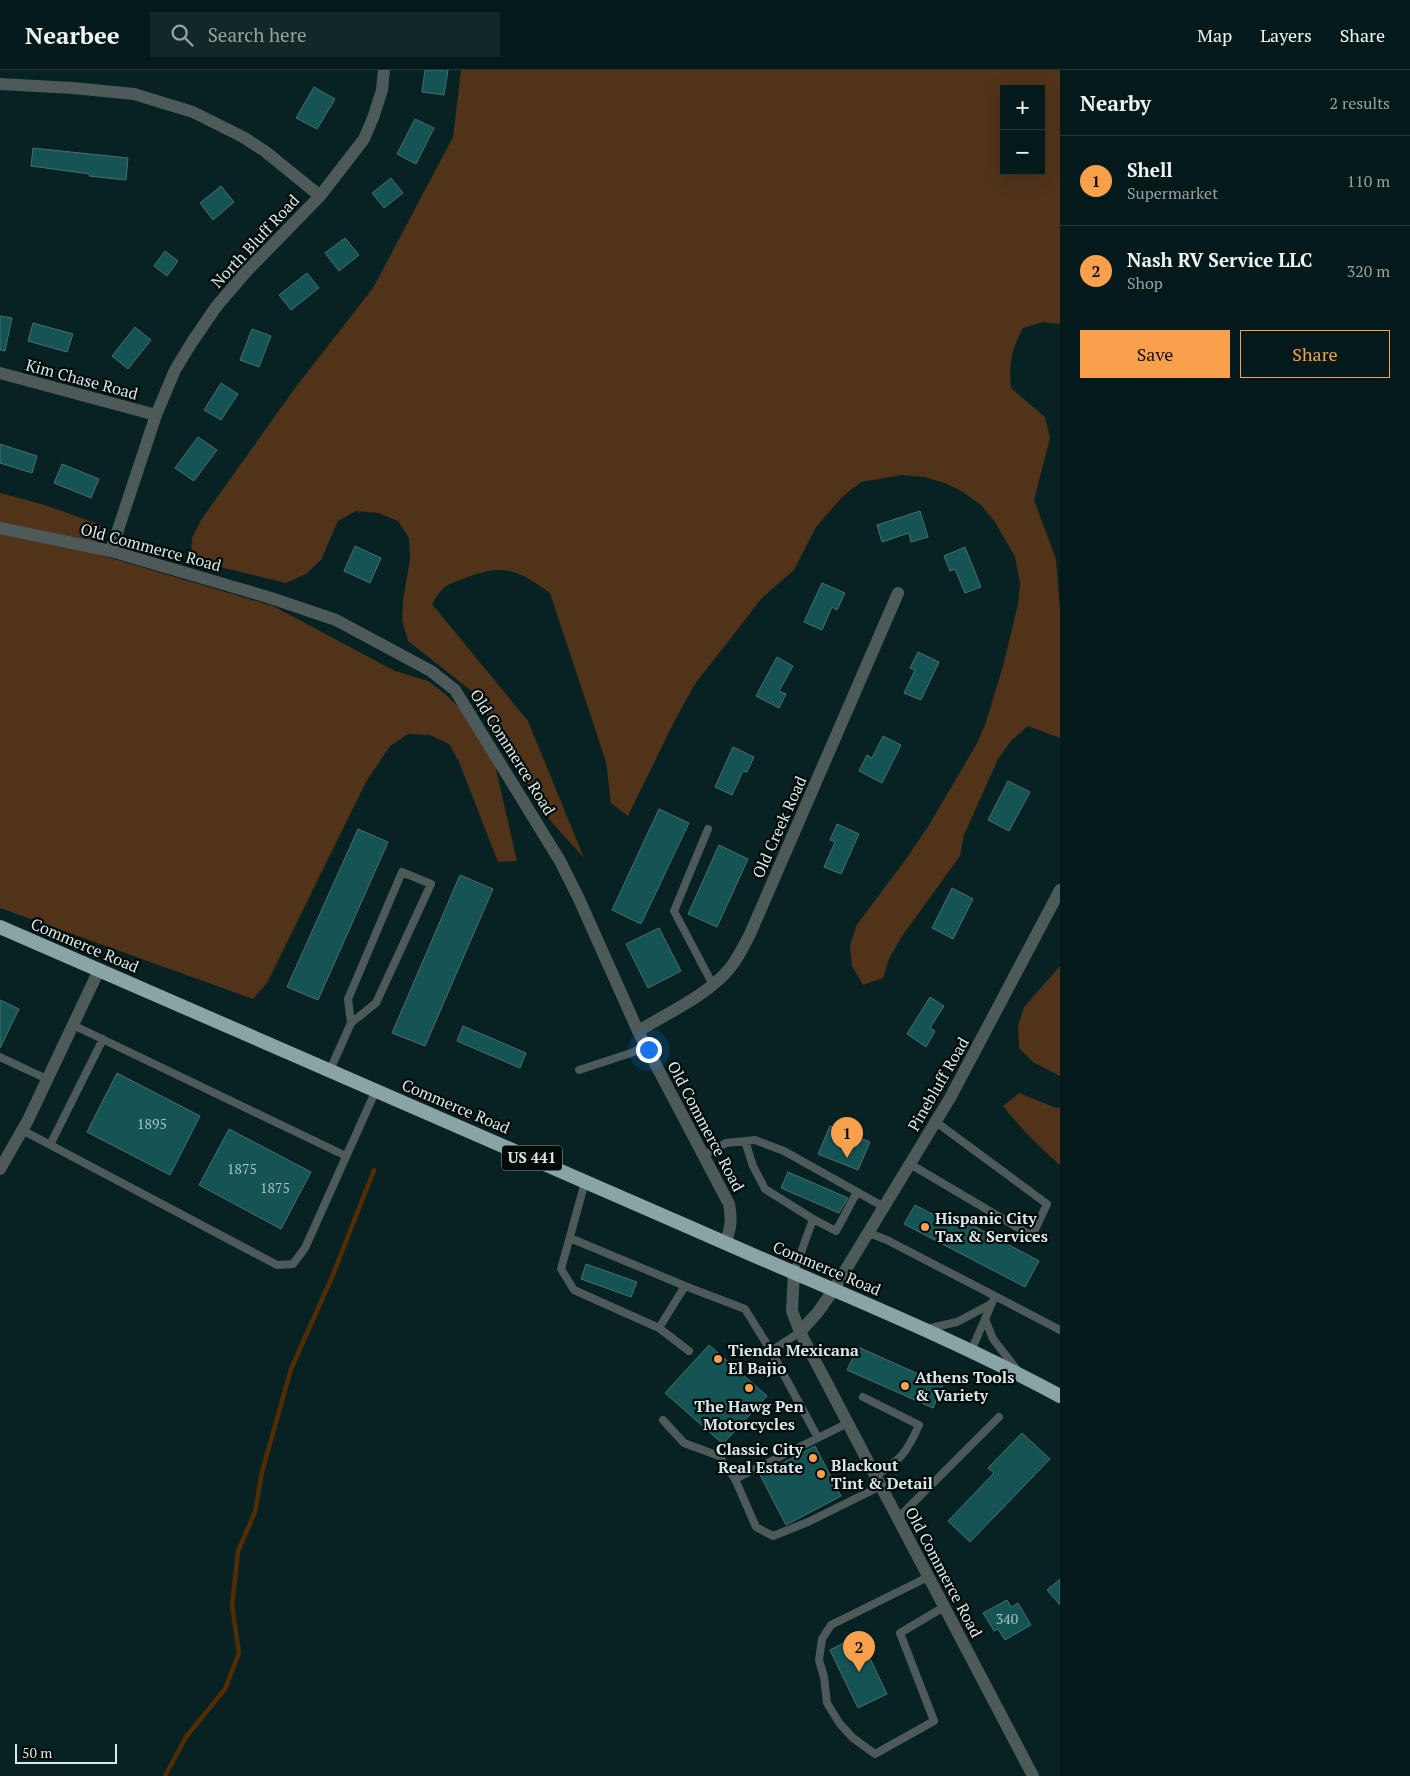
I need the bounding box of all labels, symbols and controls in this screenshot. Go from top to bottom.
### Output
search box [150,12,500,57]
text: Nearbee [25,19,120,51]
icon: search [168,21,196,49]
text: Search here [208,22,307,47]
text: Map [1197,23,1232,47]
text: Layers [1260,23,1312,47]
text: Share [1340,23,1385,47]
map controls [1000,85,1045,175]
button: + [1000,85,1045,130]
text: Nearby [1080,89,1151,117]
text: 2 results [1330,92,1390,114]
button: − [1000,130,1045,175]
text: Shell [1127,157,1173,182]
text: 1 [1091,170,1101,192]
text: 110 m [1347,170,1390,192]
text: Supermarket [1127,182,1218,204]
street label: North Bluff Road [206,189,304,292]
text: Nash RV Service LLC [1127,247,1312,272]
text: 2 [1091,260,1101,282]
text: 320 m [1347,260,1390,282]
text: Shop [1127,272,1163,294]
button: Save [1080,330,1230,378]
button: Share [1240,330,1390,378]
street label: Kim Chase Road [24,353,141,405]
street label: Old Commerce Road [78,518,224,576]
street label: Old Commerce Road [465,685,561,819]
street label: Old Creek Road [747,772,811,882]
street label: Commerce Road [28,912,143,978]
street label: Pinebluff Road [902,1033,974,1135]
your location [636,1037,662,1063]
street label: Old Commerce Road [662,1057,750,1195]
street label: Commerce Road [399,1073,514,1139]
house number: 1895 [137,1114,167,1133]
pin: 1 [831,1117,863,1158]
road number: US 441 [502,1146,562,1170]
house number: 1875 [227,1159,257,1178]
house number: 1875 [260,1178,290,1197]
place label: Hispanic City Tax & Services [935,1207,1048,1247]
marker: Hispanic City Tax & Services [919,1221,931,1233]
street label: Commerce Road [770,1235,885,1301]
place label: Tienda Mexicana El Bajio [728,1339,859,1379]
marker: Tienda Mexicana El Bajio [712,1353,724,1365]
place label: Athens Tools & Variety [915,1366,1014,1406]
marker: Athens Tools & Variety [899,1380,911,1392]
marker: The Hawg Pen Motorcycles [743,1382,755,1394]
place label: The Hawg Pen Motorcycles [694,1395,804,1435]
place label: Classic City Real Estate [716,1438,804,1478]
marker: Classic City Real Estate [807,1452,819,1464]
place label: Blackout Tint & Detail [831,1454,933,1494]
marker: Blackout Tint & Detail [815,1468,827,1480]
street label: Old Commerce Road [900,1503,988,1641]
house number: 340 [996,1609,1018,1628]
pin: 2 [843,1631,875,1672]
scale bar [15,1741,118,1764]
text: 50 m [22,1743,52,1762]

